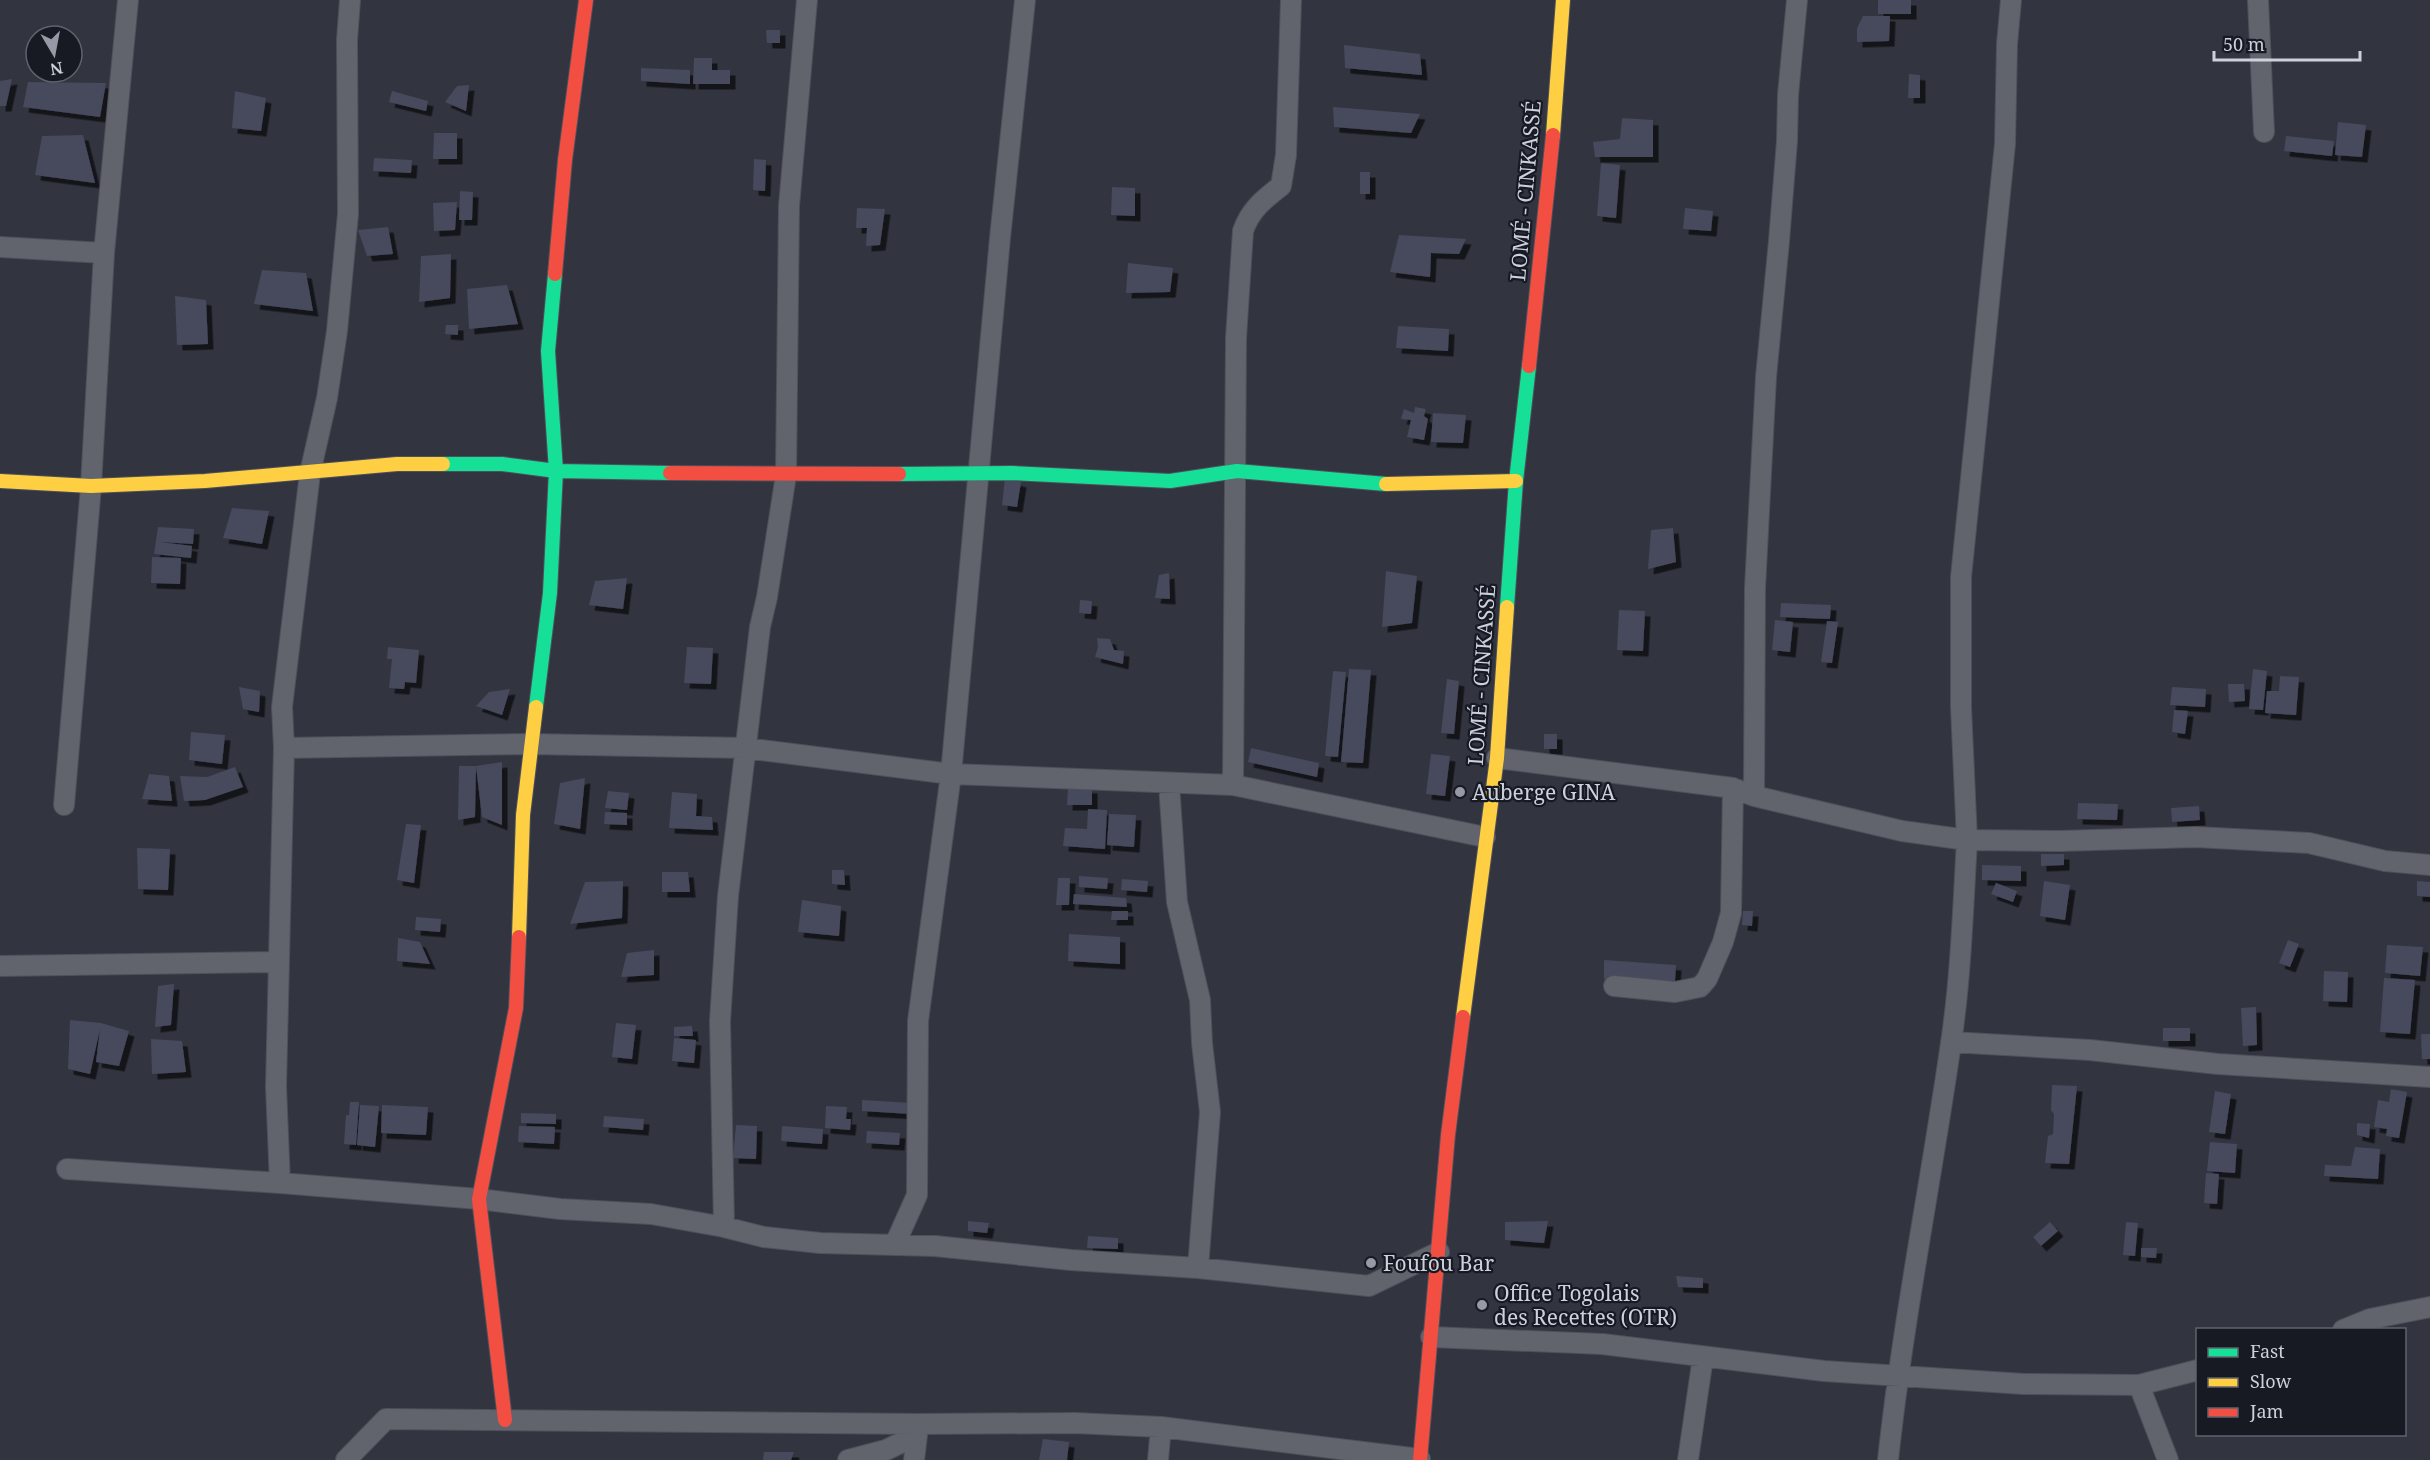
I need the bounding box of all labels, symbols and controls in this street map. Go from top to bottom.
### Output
north arrow [24,24,84,84]
scale bar [2214,24,2360,62]
text: 50 m [2223,32,2265,56]
text: N [48,57,65,81]
street label: LOMÉ - CINKASSÉ [1503,100,1547,282]
street label: LOMÉ - CINKASSÉ [1461,584,1501,766]
place label: Auberge GINA [1472,778,1615,806]
marker: Auberge GINA [1453,785,1467,799]
place label: Foufou Bar [1383,1249,1494,1277]
marker: Foufou Bar [1364,1256,1378,1270]
place label: Office Togolais des Recettes (OTR) [1494,1279,1677,1331]
marker: Office Togolais des Recettes (OTR) [1475,1298,1489,1312]
legend [2196,1328,2406,1436]
text: Fast [2250,1339,2285,1363]
text: Slow [2250,1369,2292,1393]
text: Jam [2249,1399,2284,1423]

